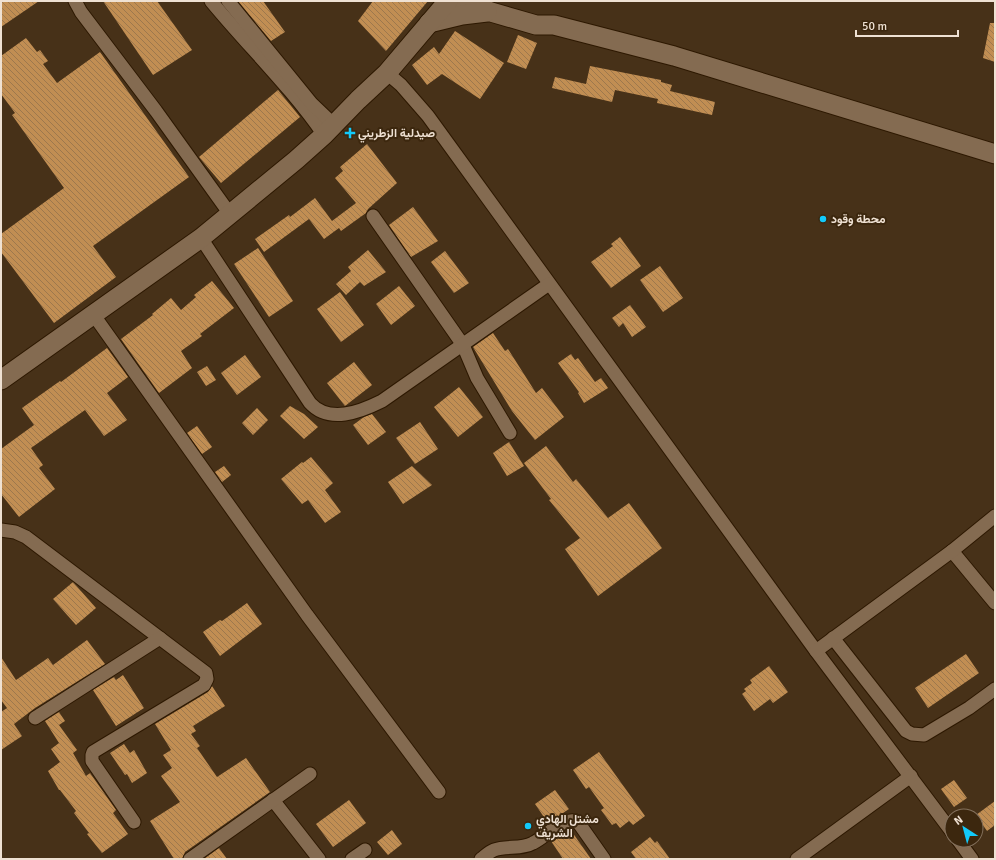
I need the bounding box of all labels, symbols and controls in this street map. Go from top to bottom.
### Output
scale bar [856,12,958,38]
text: 50 m [862,19,887,34]
place label: صيدلية الزطريني [358,126,435,143]
marker: صيدلية الزطريني [345,128,355,138]
place label: محطة وقود [831,212,886,227]
marker: محطة وقود [818,214,828,224]
north arrow [944,808,984,848]
place label: مشتل الهادي الشريف [536,812,599,841]
text: N [951,813,965,828]
marker: مشتل الهادي الشريف [523,821,533,831]

